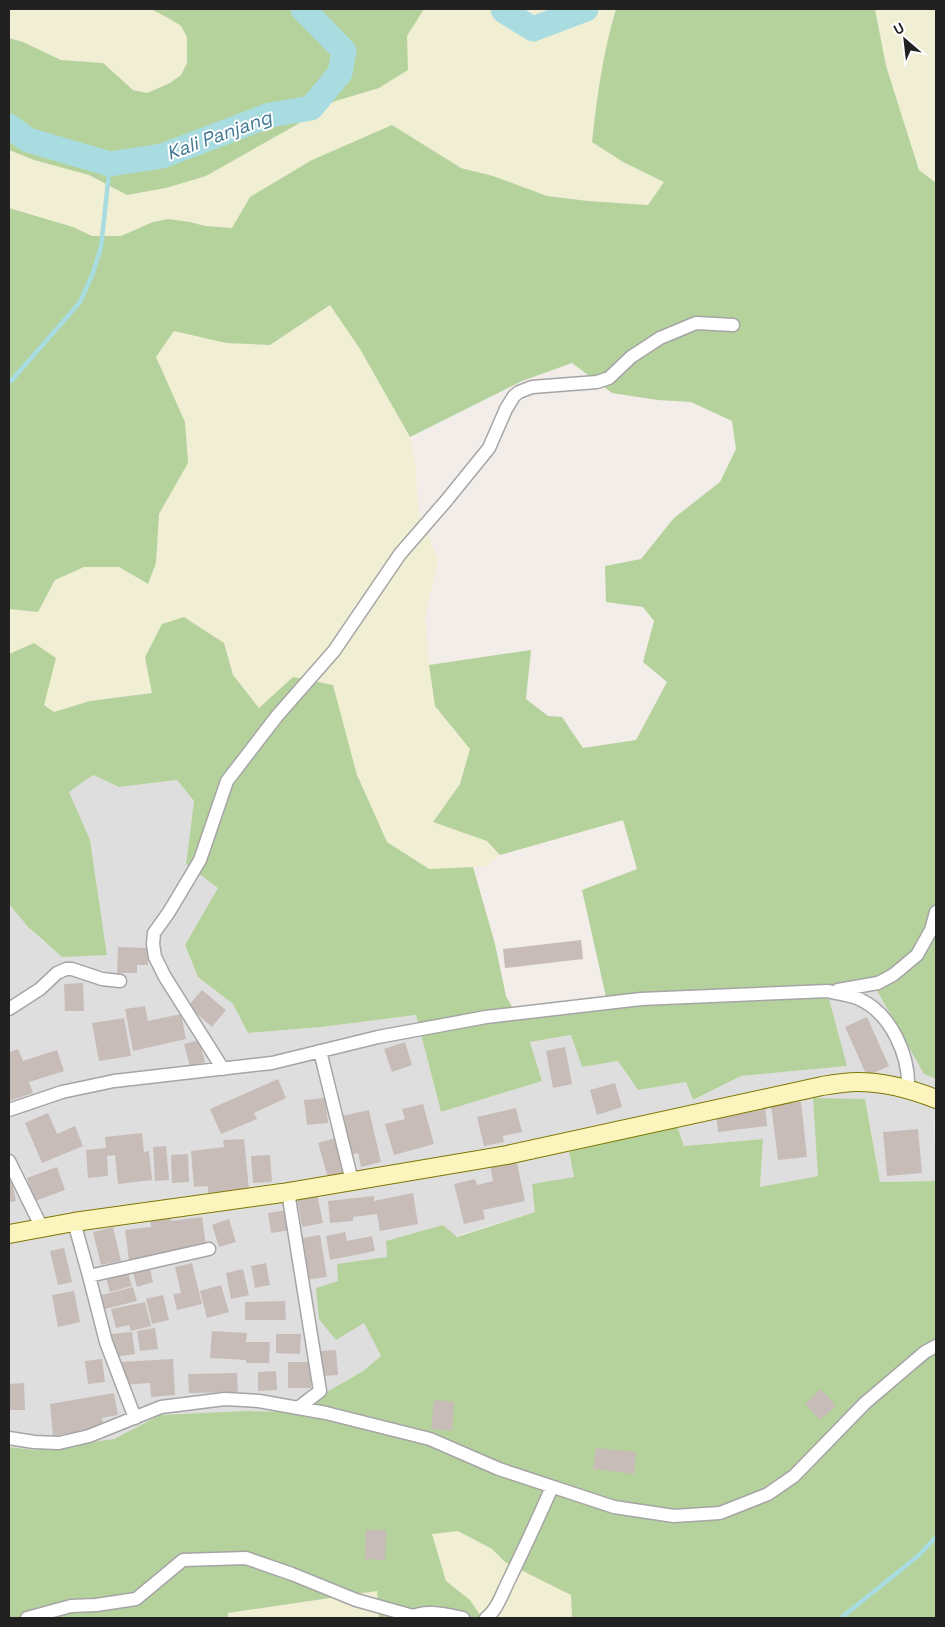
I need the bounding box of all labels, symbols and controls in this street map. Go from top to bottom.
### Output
north arrow [880,15,930,65]
text: U [891,18,907,39]
water label: Kali Panjang [163,104,276,166]

